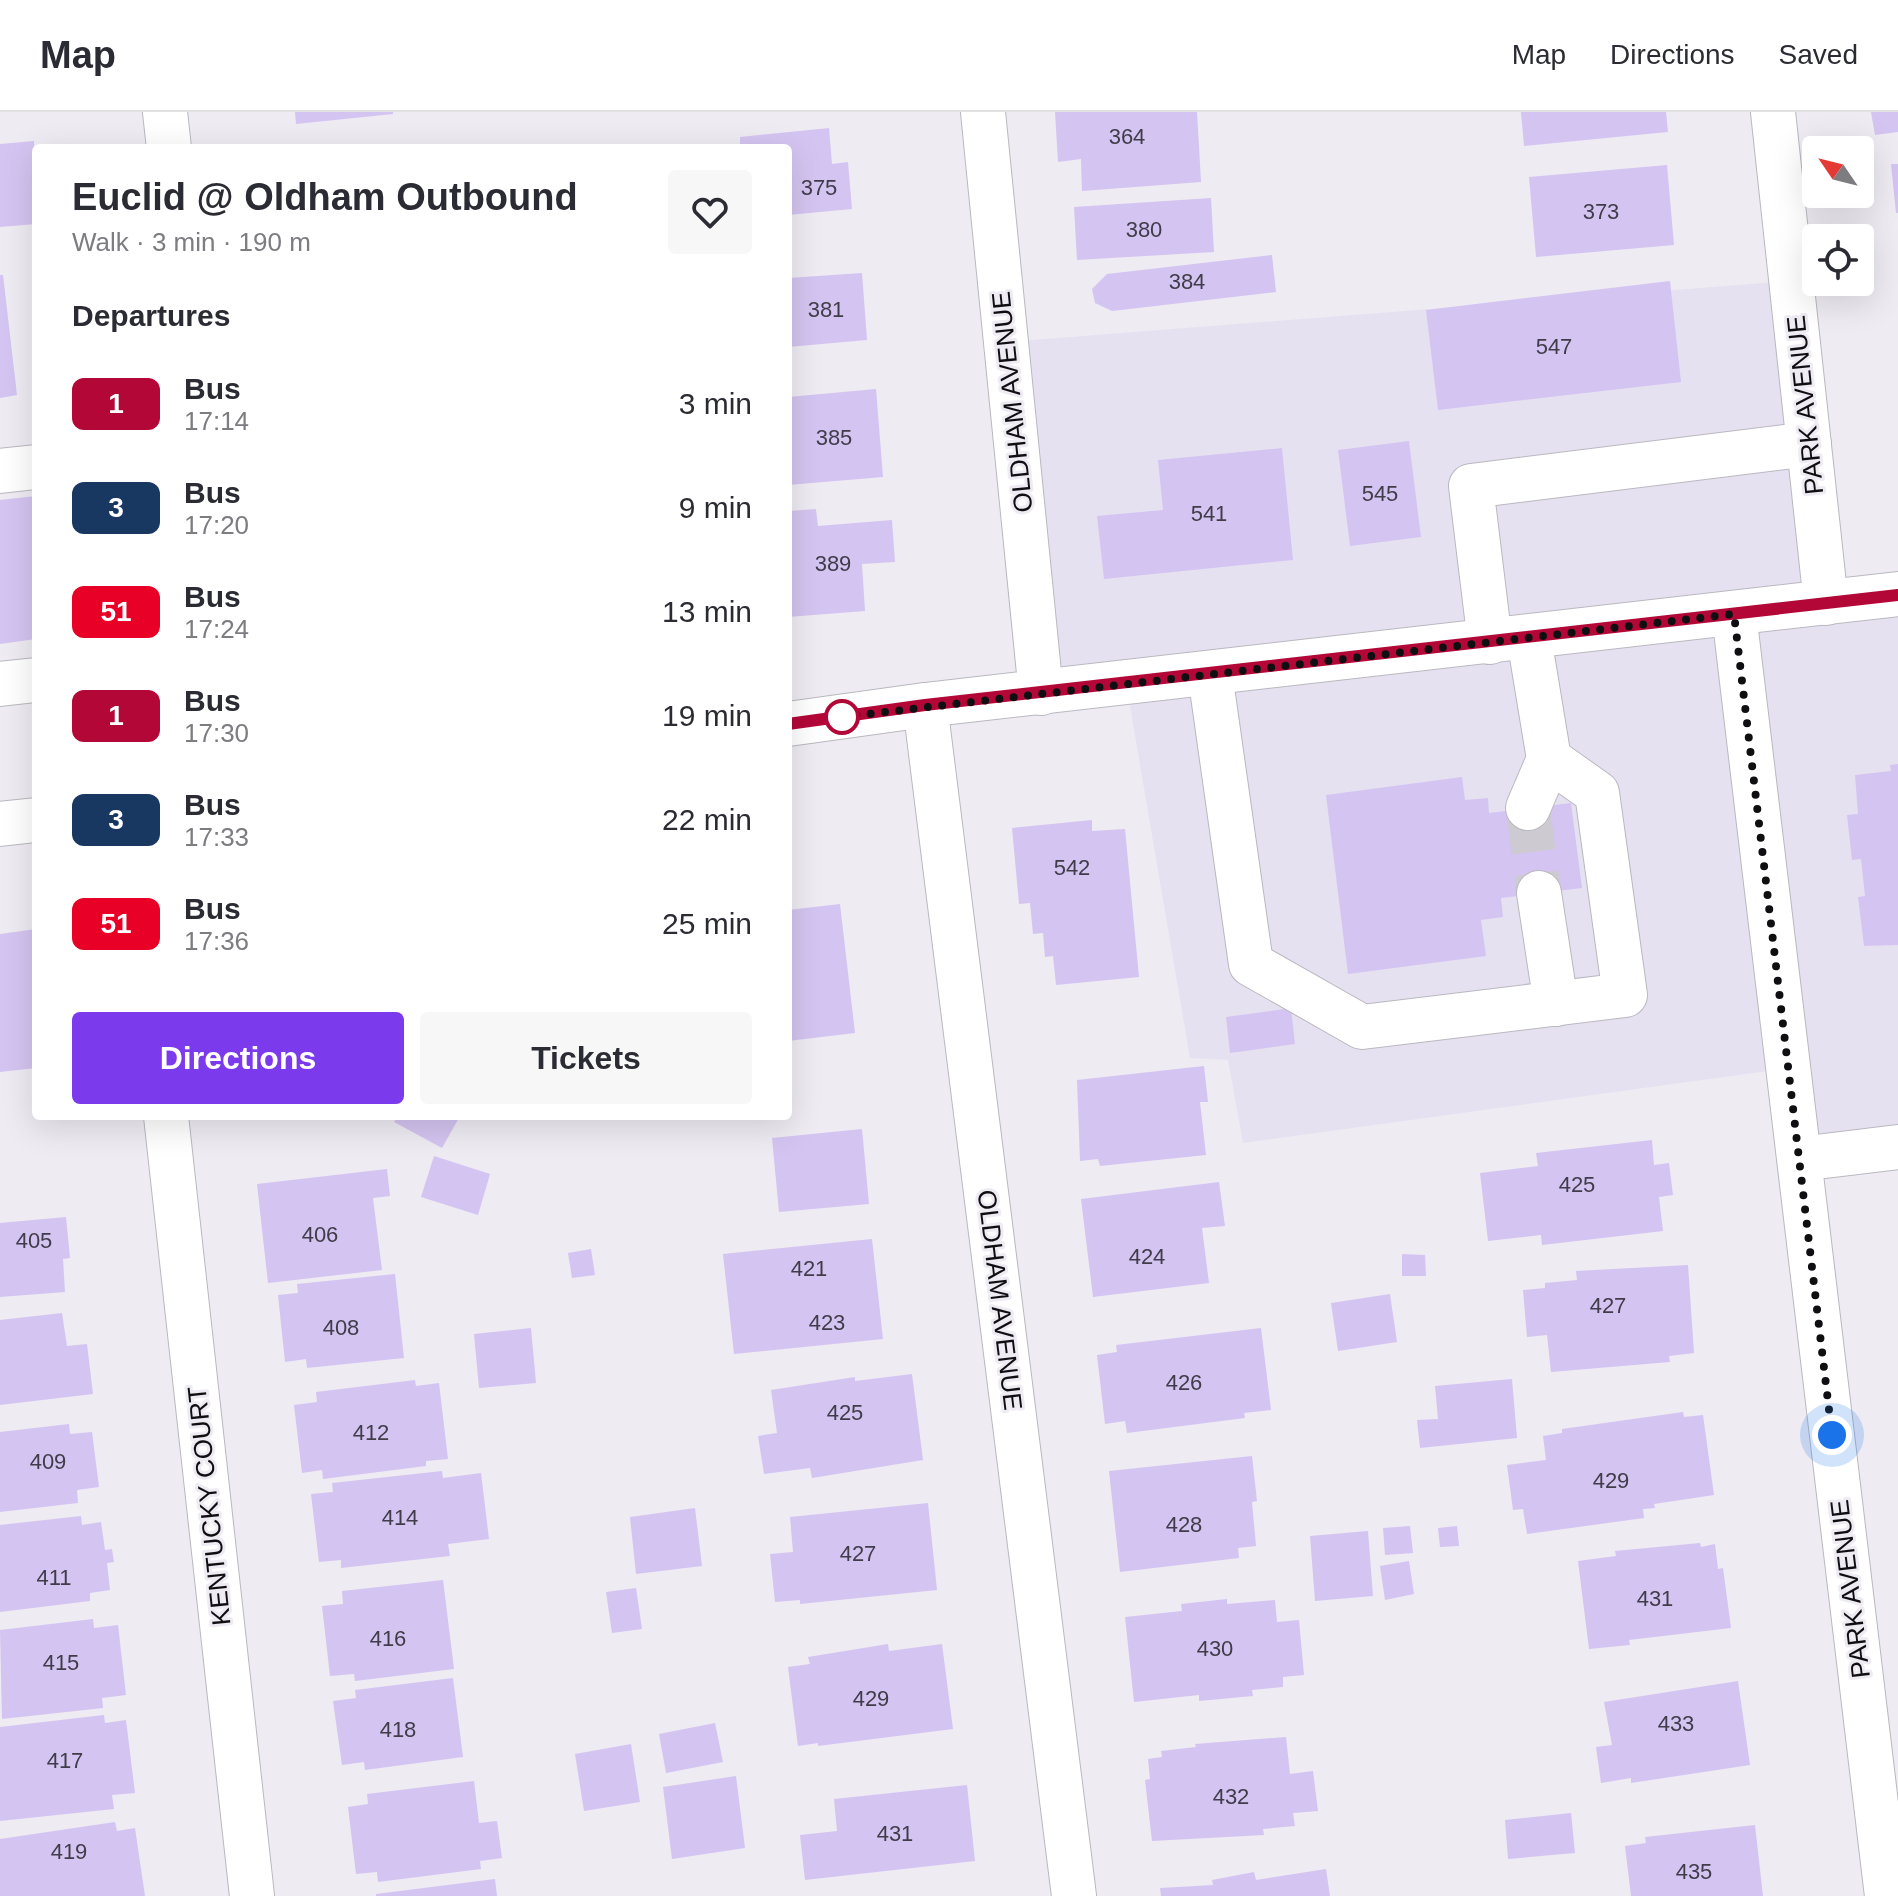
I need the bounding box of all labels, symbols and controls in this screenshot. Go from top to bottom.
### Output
text: Map [40,34,116,76]
text: Map [1512,39,1566,70]
text: Directions [1610,39,1735,70]
text: Saved [1779,39,1858,70]
house number: 364 [1109,124,1145,149]
north arrow [1802,136,1874,208]
map controls [1802,136,1874,296]
button: heart [668,170,752,254]
house number: 375 [801,175,837,200]
text: Euclid @ Oldham Outbound [72,176,578,218]
house number: 373 [1583,199,1619,224]
house number: 380 [1126,217,1162,242]
button: locate [1802,224,1874,296]
text: Walk · 3 min · 190 m [72,227,311,257]
house number: 384 [1169,269,1205,294]
street label: OLDHAM AVENUE [985,290,1039,514]
house number: 381 [808,297,844,322]
text: Departures [72,299,230,332]
street label: PARK AVENUE [1781,314,1829,496]
house number: 547 [1536,334,1572,359]
text: Bus [184,372,241,405]
text: 3 min [679,387,752,420]
text: 1 [108,388,124,419]
text: 17:14 [184,406,249,436]
house number: 385 [816,425,852,450]
text: Bus [184,476,241,509]
house number: 545 [1362,481,1398,506]
text: 9 min [679,491,752,524]
text: 3 [108,492,124,523]
house number: 541 [1191,501,1227,526]
text: 17:20 [184,510,249,540]
house number: 389 [815,551,851,576]
text: Bus [184,580,241,613]
text: 13 min [662,595,752,628]
text: 51 [100,596,132,627]
text: 17:24 [184,614,249,644]
text: Bus [184,684,241,717]
text: 19 min [662,699,752,732]
text: 1 [108,700,124,731]
unlabelled marker [825,700,859,734]
text: 17:30 [184,718,249,748]
text: Bus [184,788,241,821]
text: 22 min [662,803,752,836]
text: 3 [108,804,124,835]
text: 17:33 [184,822,249,852]
house number: 542 [1054,855,1090,880]
text: Bus [184,892,241,925]
text: 25 min [662,907,752,940]
text: 51 [100,908,132,939]
text: 17:36 [184,926,249,956]
button: Directions [72,1012,404,1104]
button: Tickets [420,1012,752,1104]
house number: 425 [1559,1172,1595,1197]
street label: OLDHAM AVENUE [972,1188,1028,1412]
house number: 406 [302,1222,338,1247]
house number: 405 [16,1228,52,1253]
house number: 424 [1129,1244,1165,1269]
house number: 421 [791,1256,827,1281]
house number: 427 [1590,1293,1626,1318]
house number: 423 [809,1310,845,1335]
house number: 408 [323,1315,359,1340]
house number: 426 [1166,1370,1202,1395]
street label: KENTUCKY COURT [182,1385,236,1627]
house number: 425 [827,1400,863,1425]
your location [1812,1415,1852,1455]
house number: 412 [353,1420,389,1445]
house number: 409 [30,1449,66,1474]
house number: 429 [1593,1468,1629,1493]
street label: PARK AVENUE [1824,1498,1876,1680]
house number: 414 [382,1505,418,1530]
house number: 428 [1166,1512,1202,1537]
house number: 427 [840,1541,876,1566]
house number: 411 [36,1565,72,1590]
house number: 431 [1637,1586,1673,1611]
house number: 416 [370,1626,406,1651]
house number: 430 [1197,1636,1233,1661]
house number: 415 [43,1650,79,1675]
house number: 429 [853,1686,889,1711]
house number: 433 [1658,1711,1694,1736]
house number: 418 [380,1717,416,1742]
house number: 417 [47,1748,83,1773]
house number: 432 [1213,1784,1249,1809]
house number: 431 [877,1821,913,1846]
house number: 419 [51,1839,87,1864]
house number: 435 [1676,1859,1712,1884]

